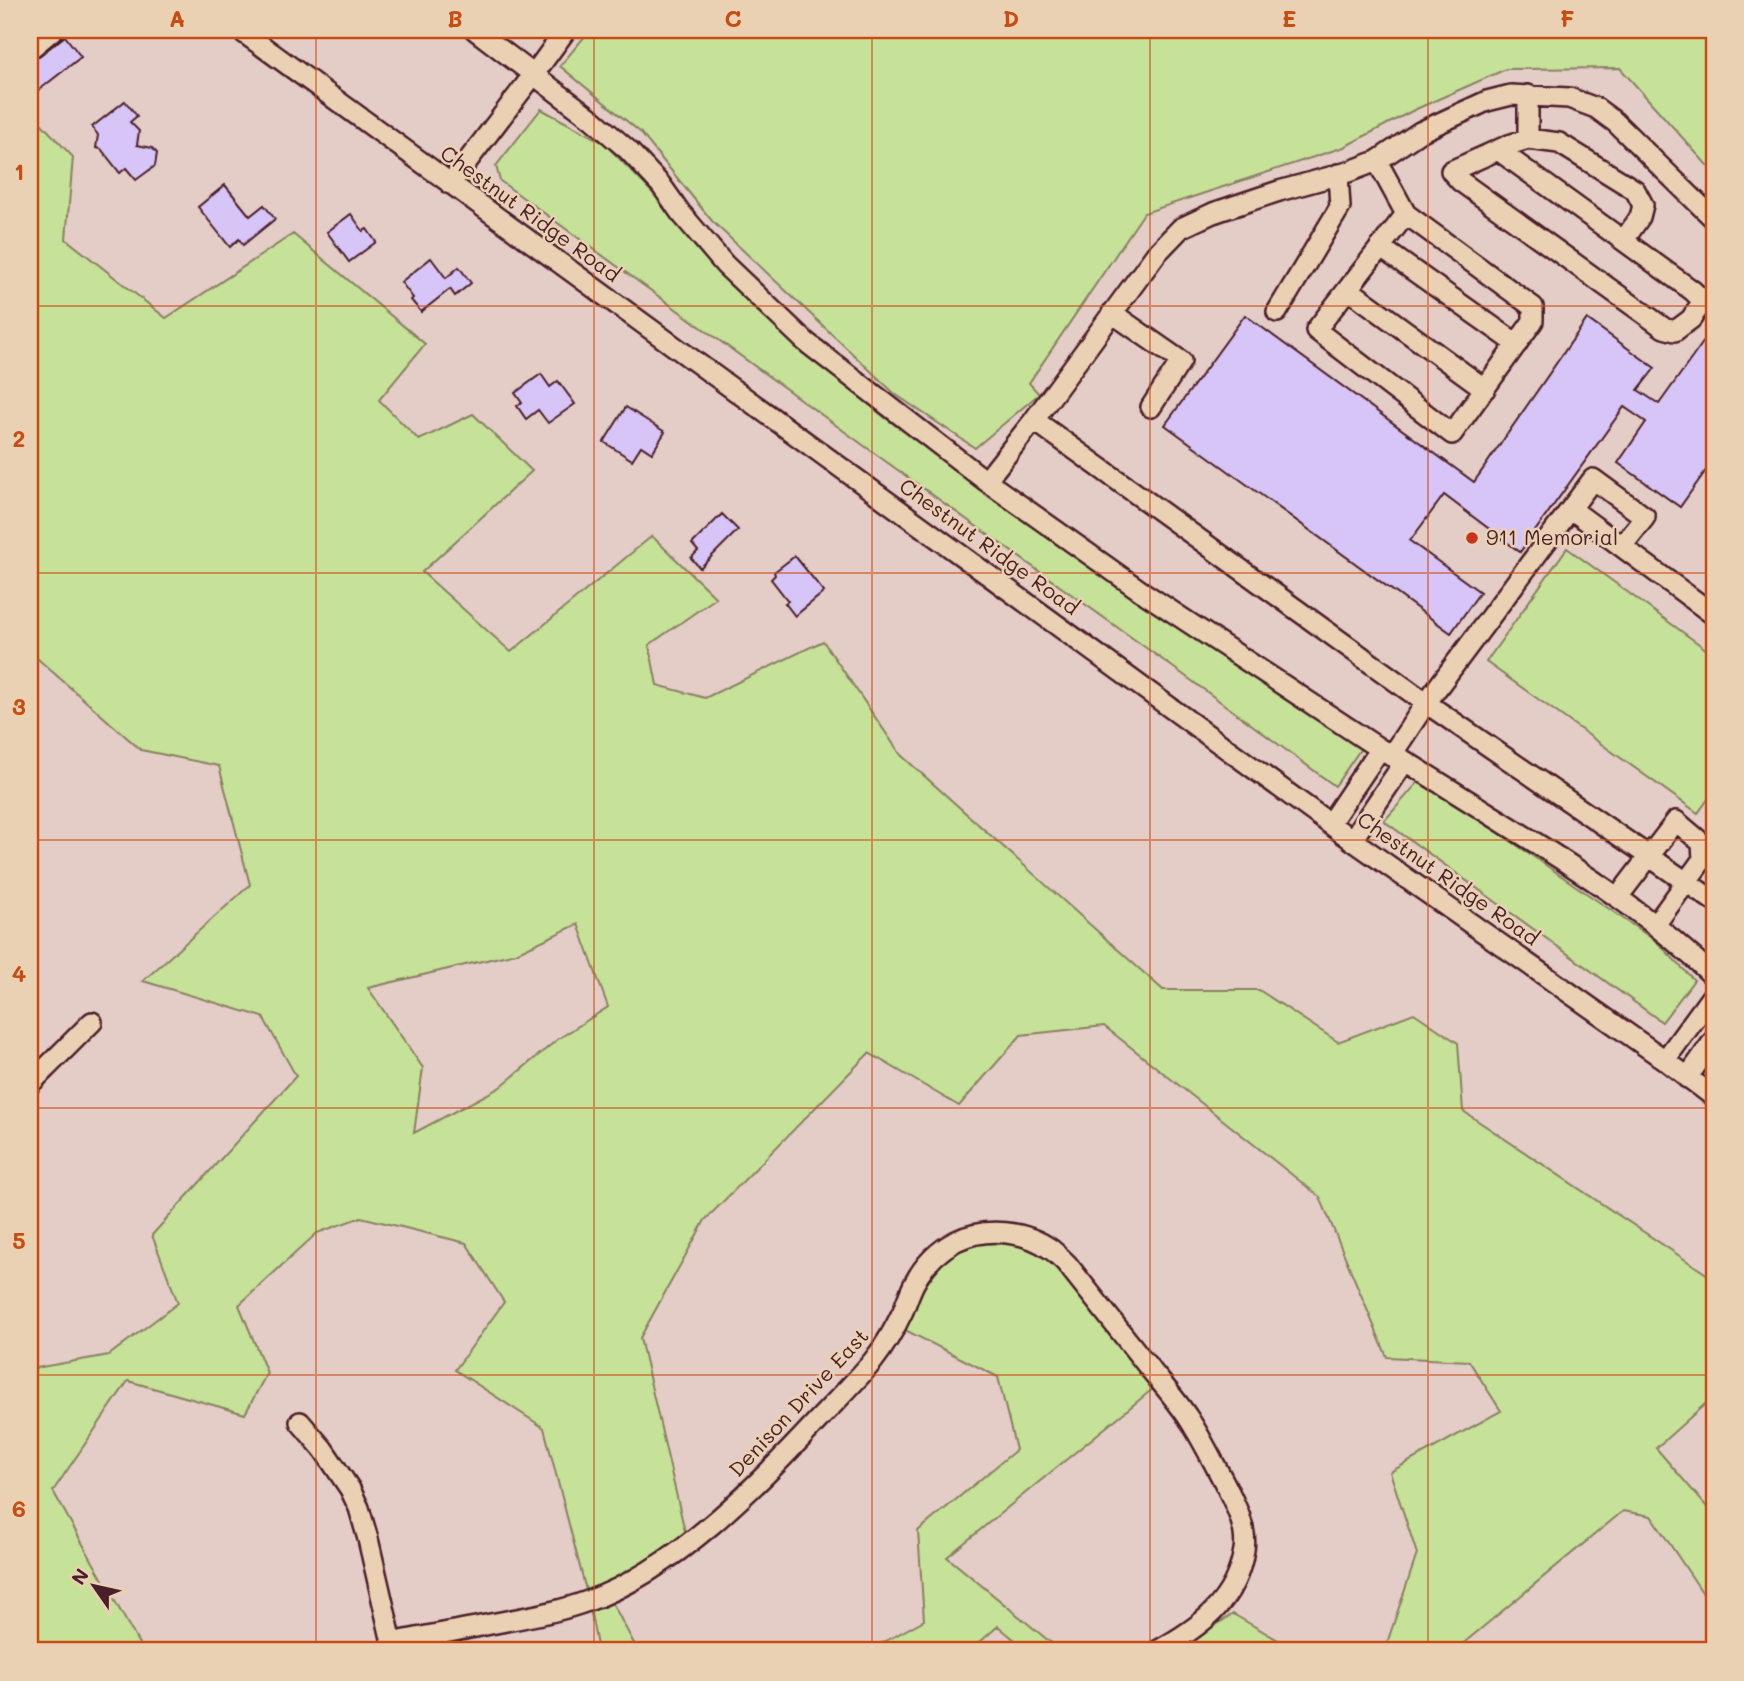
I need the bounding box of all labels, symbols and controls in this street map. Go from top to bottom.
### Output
text: A [169,3,185,33]
text: B [447,3,463,33]
text: C [724,3,742,33]
text: D [1003,3,1019,33]
text: E [1282,3,1296,33]
text: F [1560,3,1574,33]
street label: Chestnut Ridge Road [436,138,626,287]
text: 1 [14,156,24,186]
text: 2 [13,423,25,453]
street label: Chestnut Ridge Road [895,471,1085,620]
place label: 911 Memorial [1486,523,1618,550]
marker: 911 Memorial [1464,530,1480,546]
text: 3 [12,691,26,721]
street label: Chestnut Ridge Road [1353,805,1545,951]
text: 4 [12,958,26,988]
text: 5 [12,1225,26,1255]
street label: Denison Drive East [722,1322,874,1482]
text: 6 [12,1493,26,1523]
north arrow [60,1552,130,1622]
text: N [65,1563,94,1589]

